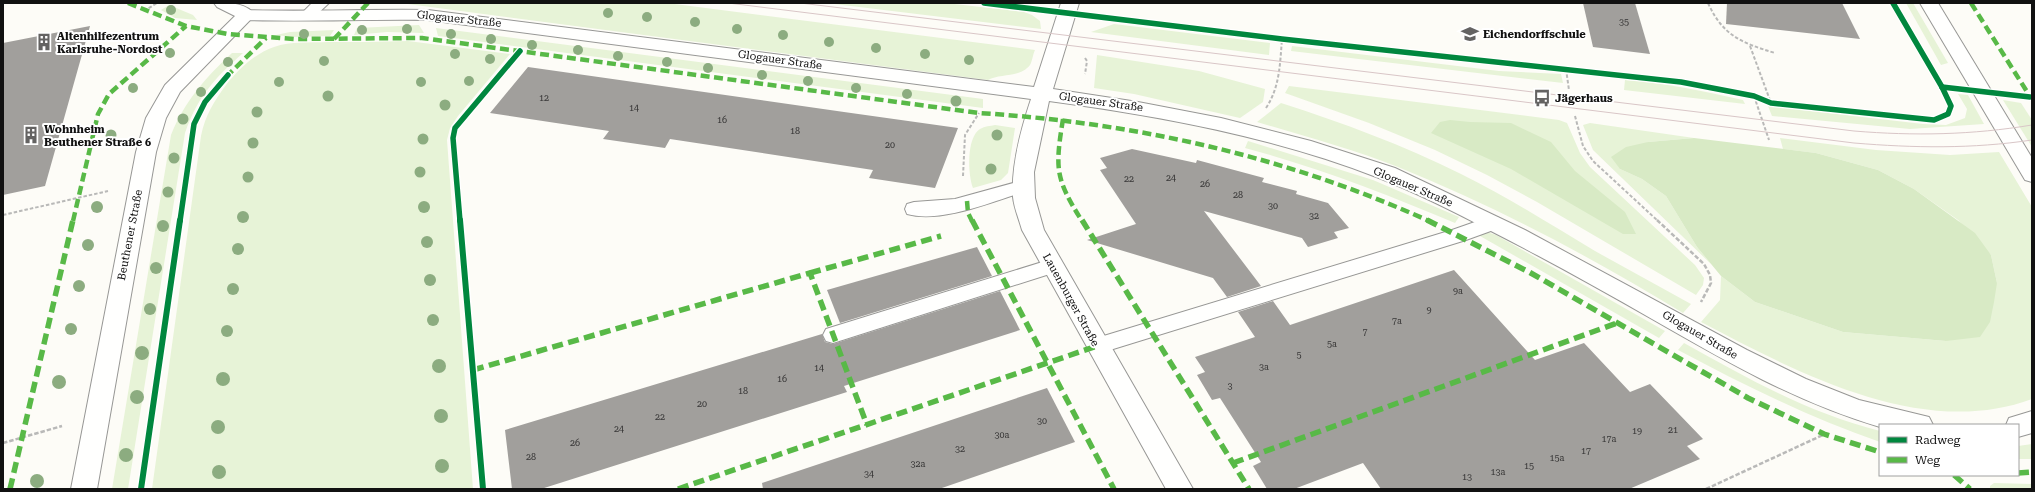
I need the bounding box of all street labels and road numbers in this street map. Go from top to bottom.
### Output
street label: Glogauer Straße [416,8,502,30]
street label: Glogauer Straße [737,48,823,72]
street label: Glogauer Straße [1058,90,1144,114]
street label: Glogauer Straße [1371,164,1455,210]
street label: Beuthener Straße [115,189,145,281]
street label: Lauenburger Straße [1040,251,1102,349]
street label: Glogauer Straße [1660,308,1740,362]

